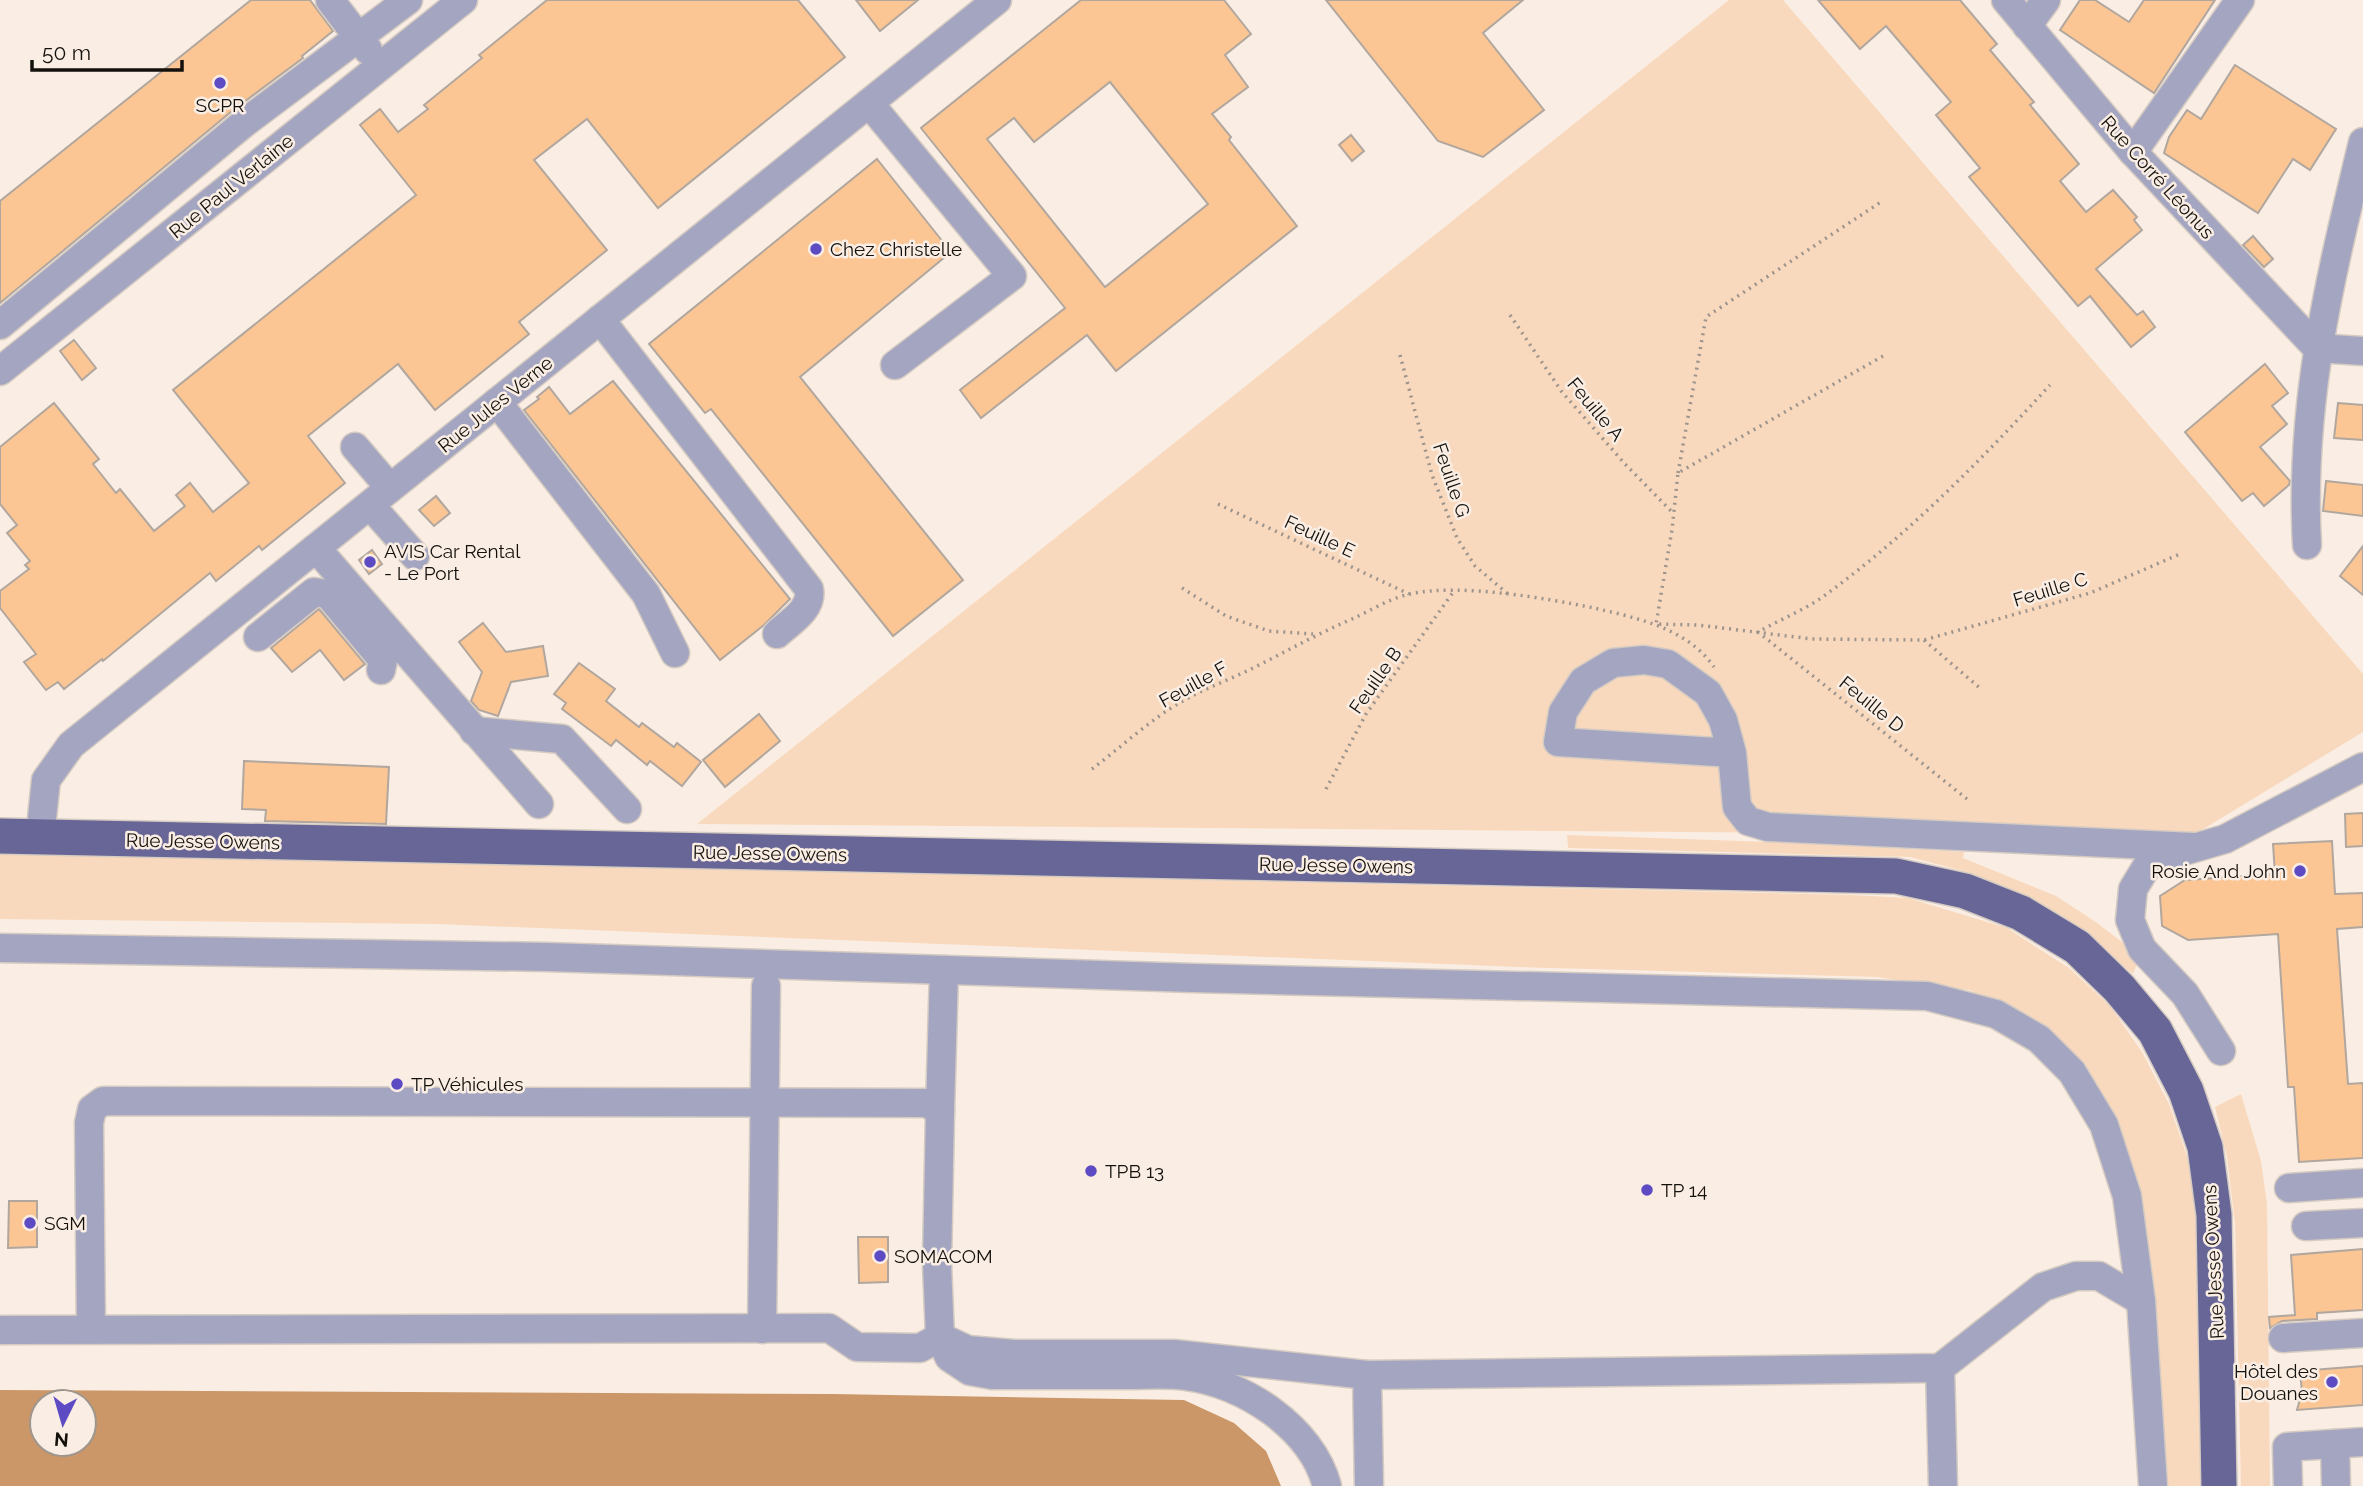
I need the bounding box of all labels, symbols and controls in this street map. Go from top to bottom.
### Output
scale bar [32,28,182,72]
text: 50 m [42,40,91,65]
marker: SCPR [212,75,228,91]
place label: SCPR [196,94,244,116]
street label: Rue Corré Léonus [2097,111,2219,243]
street label: Rue Paul Verlaine [165,129,297,243]
place label: Chez Christelle [830,238,962,260]
marker: Chez Christelle [808,241,824,257]
street label: Rue Jules Verne [433,351,557,457]
street label: Feuille A [1563,373,1629,445]
street label: Feuille G [1429,440,1475,520]
street label: Feuille E [1281,510,1359,562]
place label: AVIS Car Rental - Le Port [384,540,521,584]
marker: AVIS Car Rental - Le Port [362,554,378,570]
street label: Feuille C [2010,567,2090,611]
street label: Feuille B [1344,642,1406,718]
street label: Feuille F [1155,656,1231,712]
street label: Feuille D [1835,671,1909,737]
street label: Rue Jesse Owens [126,829,280,853]
street label: Rue Jesse Owens [693,841,847,865]
street label: Rue Jesse Owens [1259,853,1413,877]
place label: Rosie And John [2151,860,2286,882]
marker: Rosie And John [2292,863,2308,879]
place label: TP Véhicules [411,1073,523,1095]
marker: TP Véhicules [389,1076,405,1092]
place label: TPB 13 [1105,1160,1164,1182]
marker: TPB 13 [1083,1163,1099,1179]
place label: TP 14 [1661,1179,1707,1201]
marker: TP 14 [1639,1182,1655,1198]
street label: Rue Jesse Owens [2198,1184,2228,1340]
place label: SGM [44,1212,86,1234]
marker: SGM [22,1215,38,1231]
place label: SOMACOM [894,1245,993,1267]
marker: SOMACOM [872,1248,888,1264]
place label: Hôtel des Douanes [2234,1360,2318,1404]
marker: Hôtel des Douanes [2324,1374,2340,1390]
north arrow [28,1388,98,1458]
text: N [53,1428,70,1452]

